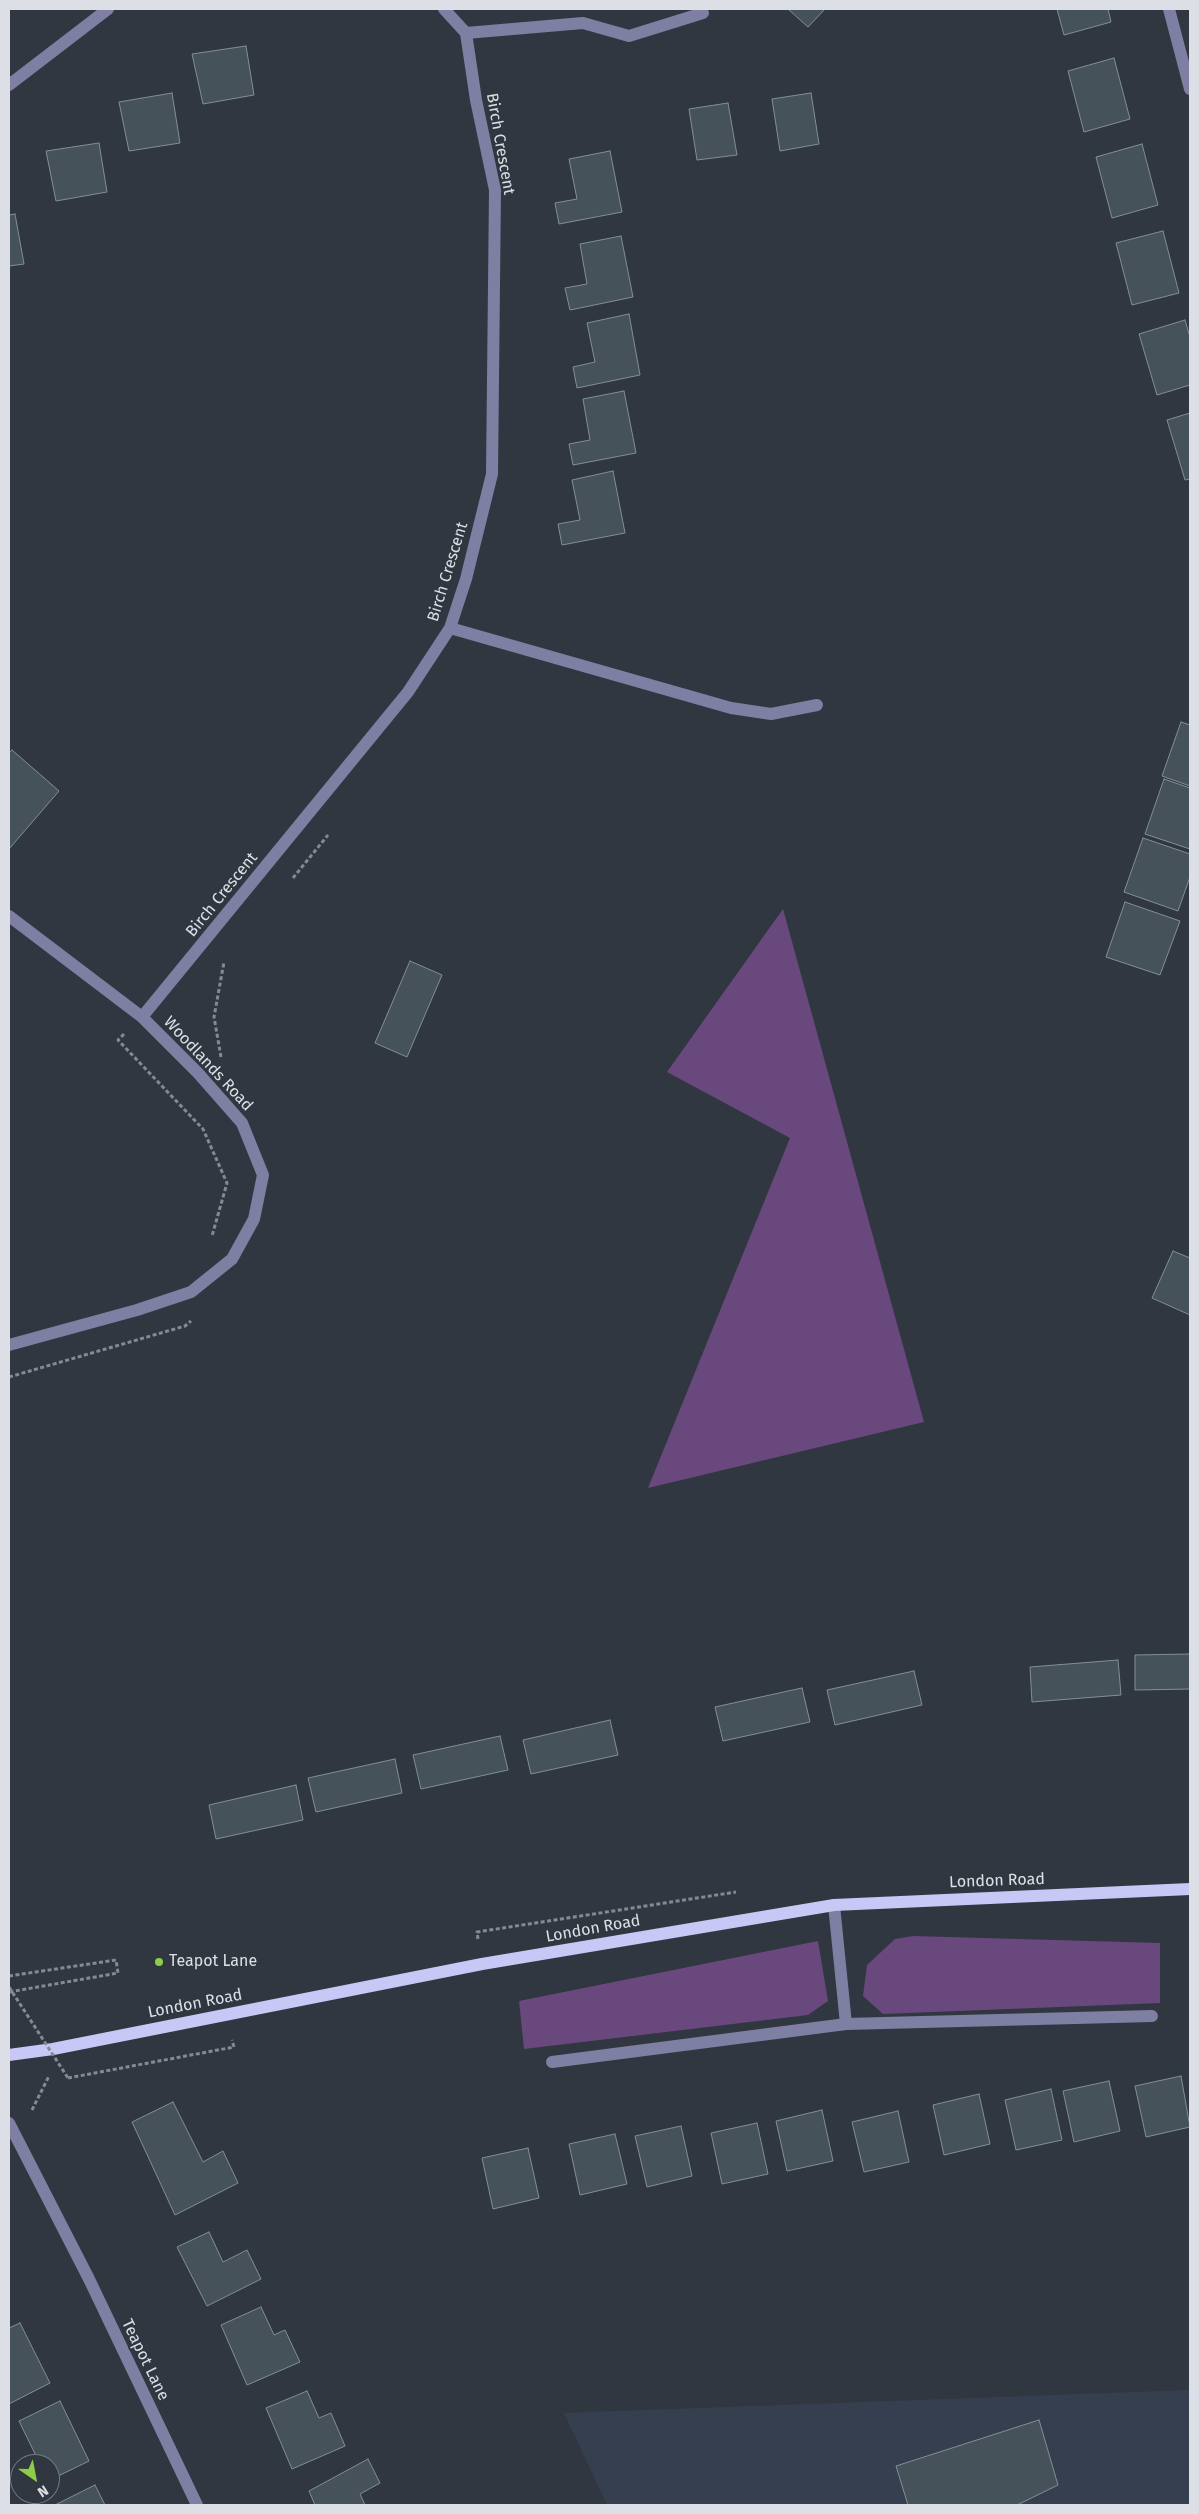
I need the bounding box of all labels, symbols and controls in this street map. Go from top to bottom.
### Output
street label: Birch Crescent [482,92,518,196]
street label: Birch Crescent [424,520,472,624]
street label: Birch Crescent [182,849,262,941]
street label: Woodlands Road [159,1013,257,1115]
street label: London Road [949,1870,1045,1892]
street label: London Road [544,1911,642,1947]
place label: Teapot Lane [169,1952,257,1972]
marker: Teapot Lane [153,1956,165,1968]
street label: London Road [146,1985,244,2023]
street label: Teapot Lane [117,2316,173,2404]
north arrow [10,2454,60,2504]
text: N [34,2481,51,2501]

